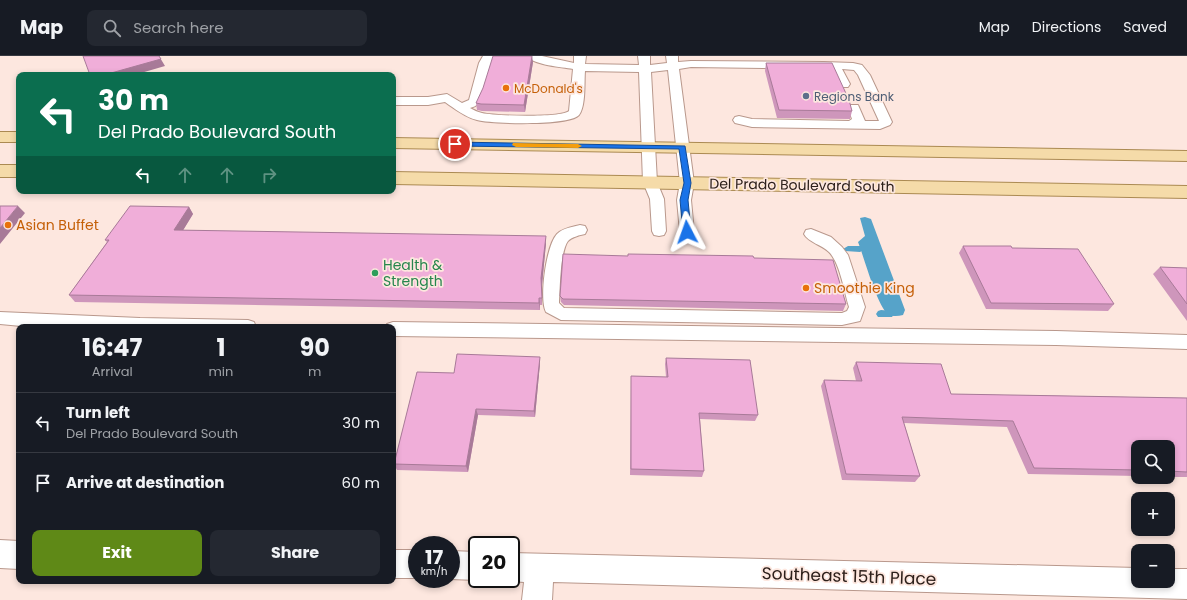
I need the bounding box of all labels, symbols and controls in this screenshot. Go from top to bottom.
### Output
search box [87,10,367,46]
text: Map [20,14,63,41]
icon: search [101,17,123,39]
text: Search here [133,17,224,38]
text: Map [979,17,1010,37]
text: Directions [1032,17,1101,37]
text: Saved [1123,17,1167,37]
place label: McDonald's [514,80,583,97]
text: 30 m [98,81,169,120]
marker: McDonald's [501,83,511,93]
icon: left [32,88,84,140]
place label: Regions Bank [814,88,895,105]
marker: Regions Bank [801,91,811,101]
text: Del Prado Boulevard South [98,119,336,144]
pin [438,127,472,161]
icon: arrive [444,133,466,155]
icon: left [132,164,154,186]
icon: ahead [174,164,196,186]
icon: ahead [216,164,238,186]
icon: right [258,164,280,186]
street label: Del Prado Boulevard South [709,173,895,197]
position arrow [666,211,708,253]
place label: Asian Buffet [16,215,99,235]
marker: Asian Buffet [3,220,13,230]
place label: Health & Strength [383,255,443,291]
marker: Health & Strength [370,268,380,278]
place label: Smoothie King [814,278,915,298]
marker: Smoothie King [801,283,811,293]
text: 16:47 [82,331,142,364]
text: 1 [216,331,225,364]
text: 90 [299,331,330,364]
text: Arrival [92,362,133,381]
text: min [208,362,233,381]
text: m [308,362,321,381]
text: Turn left [66,402,130,423]
icon: left [32,412,54,434]
text: 30 m [342,412,380,433]
text: Del Prado Boulevard South [66,424,238,443]
map controls [1131,440,1175,588]
button: search [1131,440,1175,484]
icon: arrive [32,472,54,494]
text: Arrive at destination [66,472,224,493]
text: 60 m [342,472,380,493]
button: + [1131,492,1175,536]
button: Exit [32,530,202,576]
button: Share [210,530,380,576]
speed limit sign: 20 [468,536,520,588]
text: 17 [425,543,443,571]
button: − [1131,544,1175,588]
street label: Southeast 15th Place [761,561,937,591]
text: km/h [421,564,447,579]

